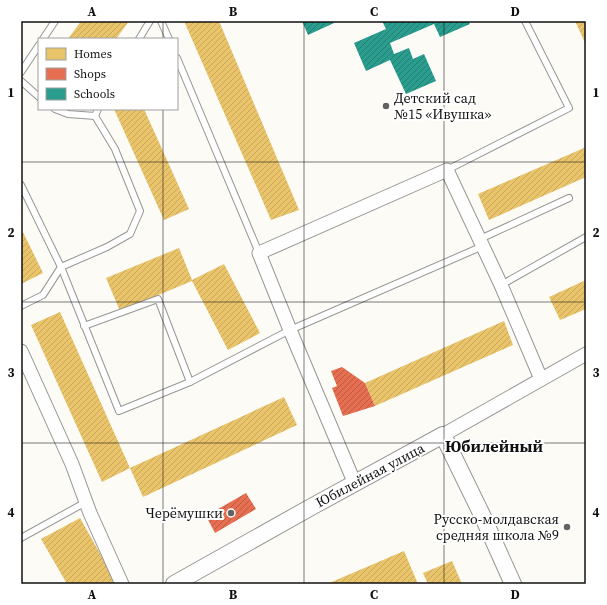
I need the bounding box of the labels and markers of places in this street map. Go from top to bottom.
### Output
place label: Детский сад №15 «Ивушка» [394,88,491,124]
marker: Детский сад №15 «Ивушка» [381,101,391,111]
place label: Черёмушки [145,503,223,523]
marker: Черёмушки [226,508,236,518]
place label: Русско-молдавская средняя школа №9 [433,509,559,545]
marker: Русско-молдавская средняя школа №9 [562,522,572,532]

